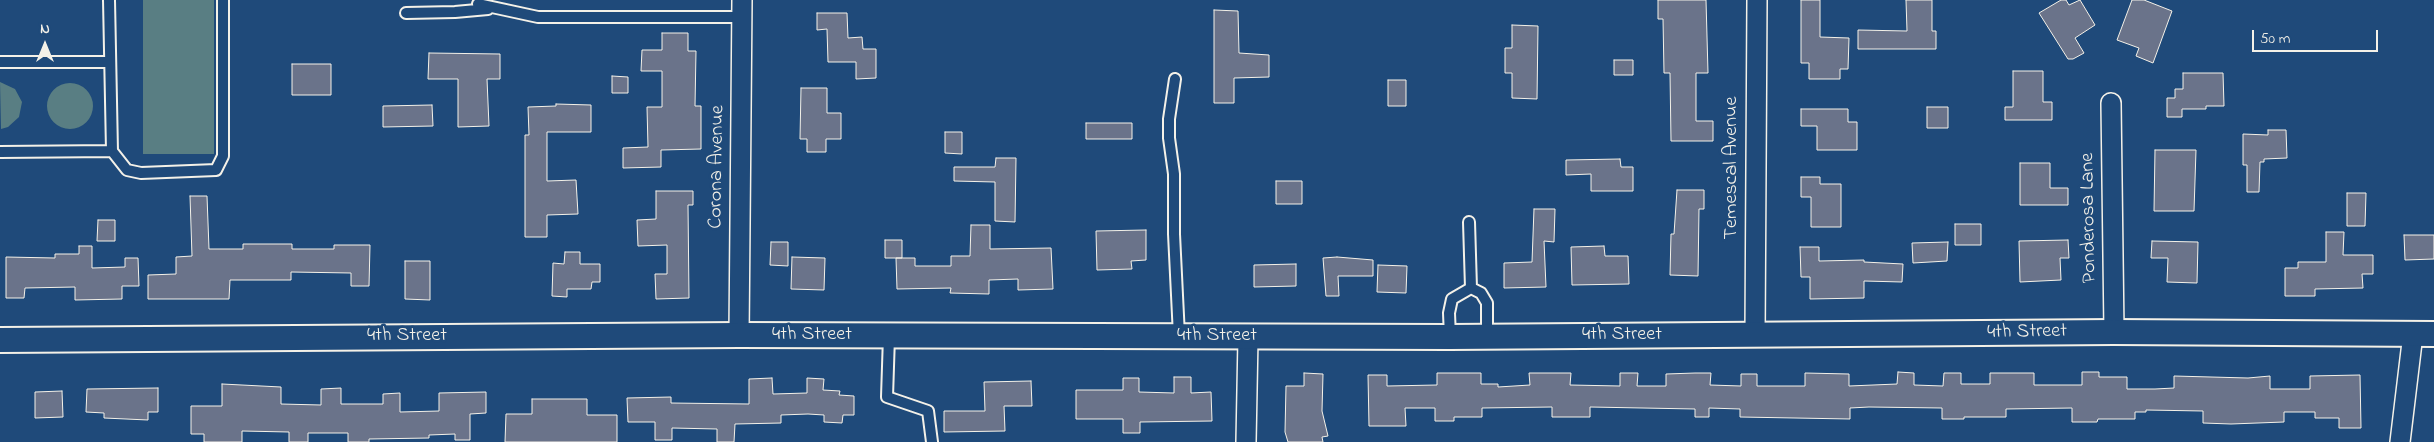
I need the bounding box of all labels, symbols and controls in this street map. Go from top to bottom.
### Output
text: N [40,19,50,40]
north arrow [20,20,70,70]
scale bar [2254,20,2380,52]
text: 50 m [2260,28,2290,50]
street label: Temescal Avenue [1721,97,1745,239]
street label: Corona Avenue [705,105,731,229]
street label: Ponderosa Lane [2077,153,2103,283]
street label: 4th Street [1987,320,2067,346]
street label: 4th Street [772,324,852,348]
street label: 4th Street [1582,324,1662,348]
street label: 4th Street [367,325,447,349]
street label: 4th Street [1177,325,1257,349]

